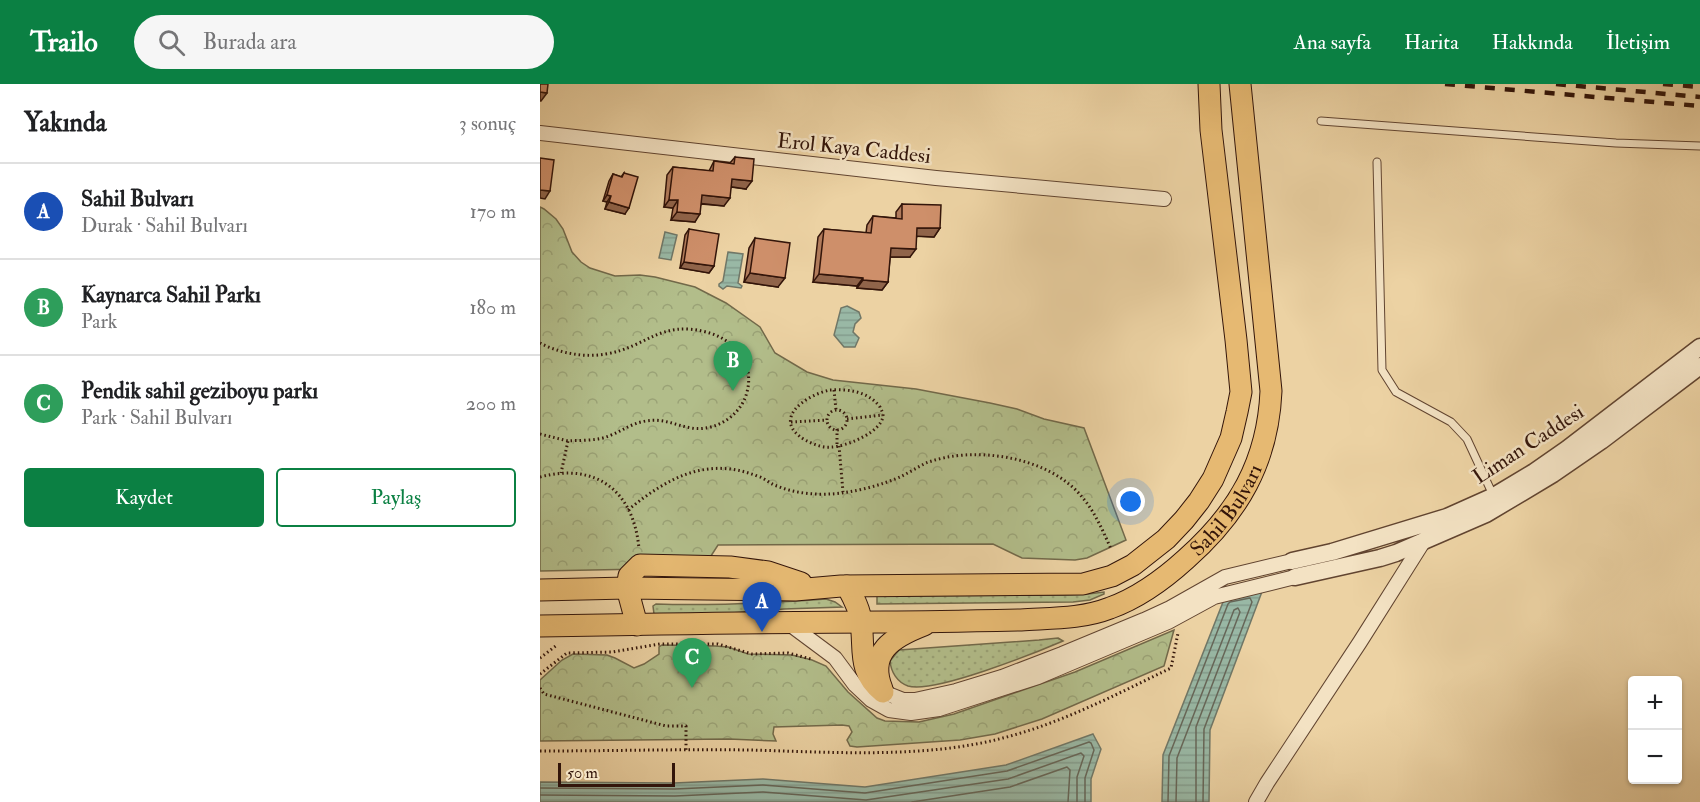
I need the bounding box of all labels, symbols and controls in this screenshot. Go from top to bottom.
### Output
search box [134,15,554,69]
text: Trailo [30,25,98,60]
icon: search [155,26,188,59]
text: Burada ara [203,28,297,56]
text: Ana sayfa [1294,29,1371,56]
text: Harita [1404,29,1459,56]
text: Hakkında [1492,29,1573,56]
text: İletişim [1606,29,1670,56]
text: Yakında [24,107,106,139]
text: 3 sonuç [459,111,516,136]
street label: Erol Kaya Caddesi [776,127,932,170]
text: Sahil Bulvarı [81,185,194,213]
text: A [37,199,50,224]
text: 170 m [470,199,516,224]
text: Durak · Sahil Bulvarı [81,213,248,238]
text: Kaynarca Sahil Parkı [81,281,261,309]
text: B [37,295,50,320]
text: 180 m [469,295,516,320]
text: Park [81,309,117,334]
pin: B [714,342,752,391]
text: Pendik sahil geziboyu parkı [81,377,318,405]
text: C [36,391,51,416]
text: 200 m [466,391,516,416]
street label: Liman Caddesi [1468,398,1589,490]
text: Park · Sahil Bulvarı [81,405,232,430]
street label: Sahil Bulvarı [1184,460,1269,562]
button: Kaydet [24,468,264,527]
button: Paylaş [276,468,516,527]
your location [1116,487,1145,516]
pin: A [742,582,782,632]
pin: C [672,638,712,688]
map controls [1628,676,1682,784]
button: + [1628,676,1682,730]
button: − [1628,730,1682,784]
scale bar [558,760,675,788]
text: 50 m [567,763,598,783]

